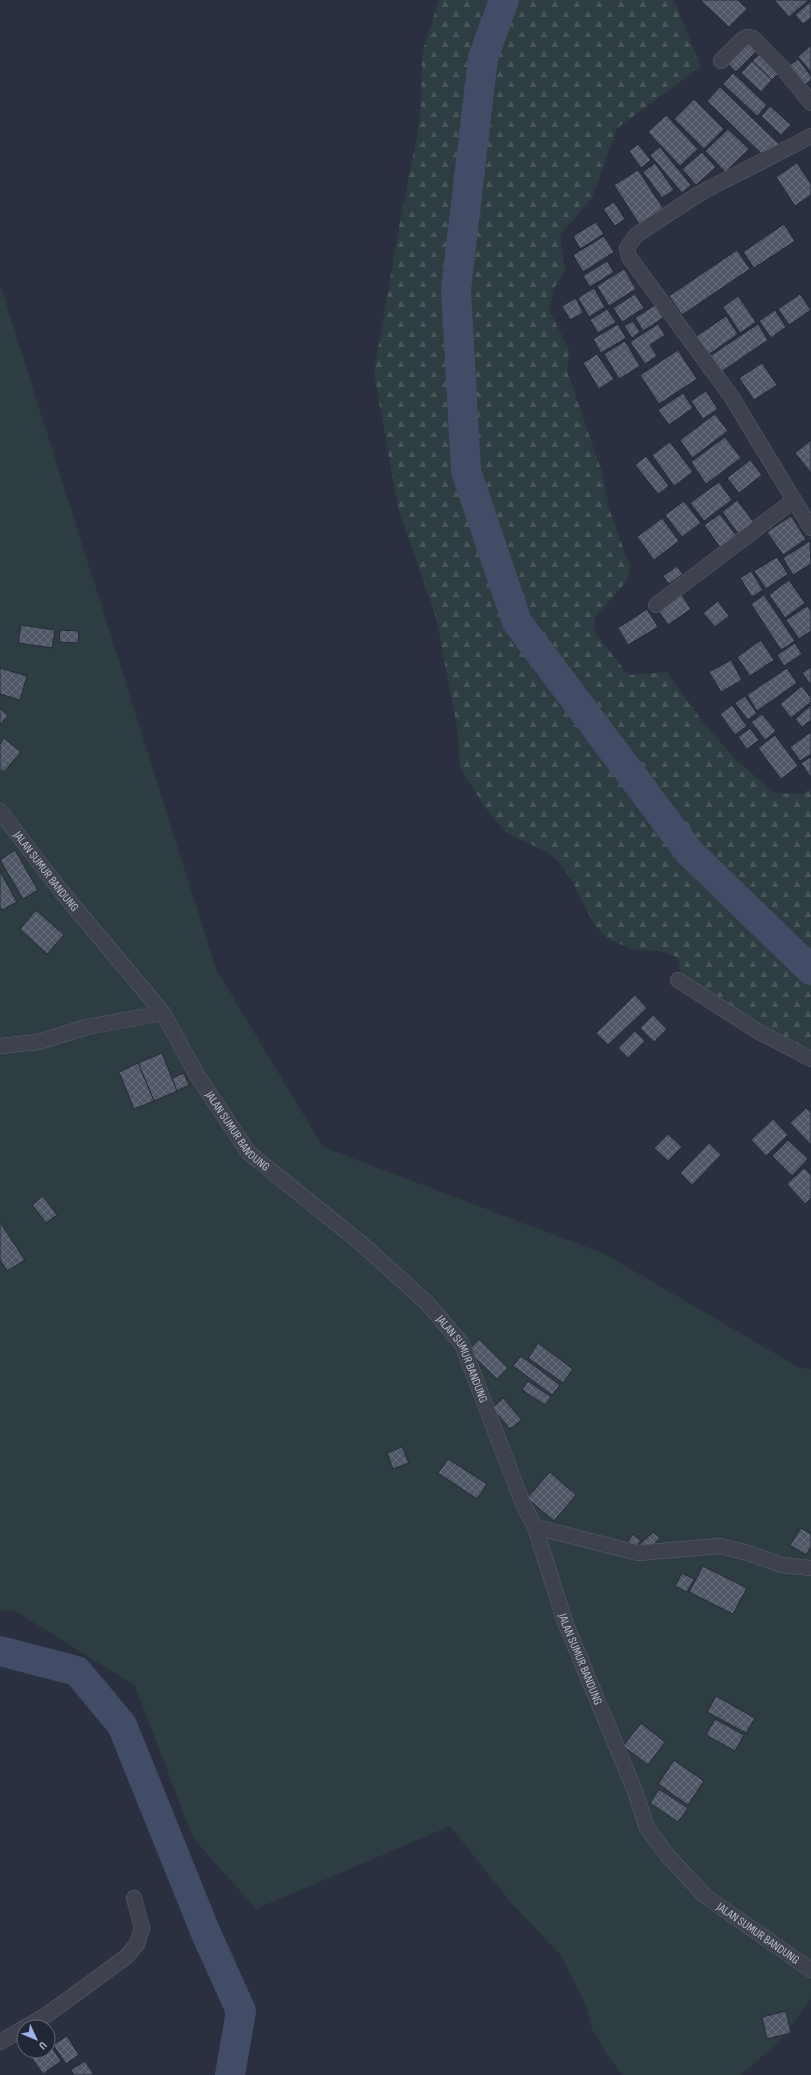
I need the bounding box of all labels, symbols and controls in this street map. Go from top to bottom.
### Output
street label: JALAN SUMUR BANDUNG [10,827,82,914]
street label: JALAN SUMUR BANDUNG [202,1087,273,1174]
street label: JALAN SUMUR BANDUNG [432,1311,491,1405]
street label: JALAN SUMUR BANDUNG [555,1611,606,1707]
street label: JALAN SUMUR BANDUNG [713,1899,803,1967]
north arrow [16,2019,56,2059]
text: U [36,2039,50,2052]

